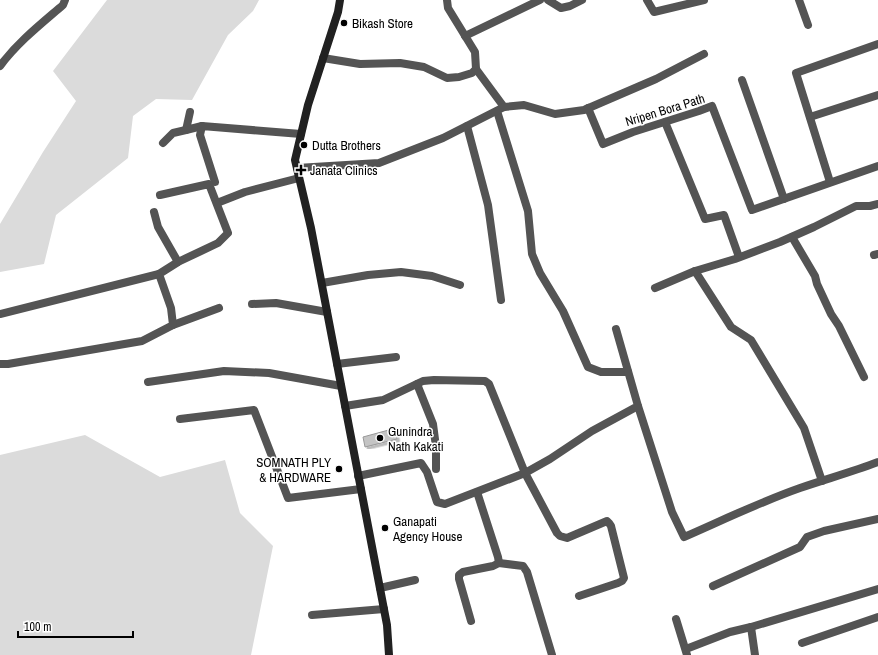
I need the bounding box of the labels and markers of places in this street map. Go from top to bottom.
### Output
place label: Bikash Store [352,15,413,32]
marker: Bikash Store [339,18,349,28]
place label: Dutta Brothers [312,137,381,154]
marker: Dutta Brothers [299,140,309,150]
place label: Janata Clinics [310,162,378,179]
marker: Janata Clinics [295,164,307,176]
place label: Gunindra Nath Kakati [388,423,444,455]
marker: Gunindra Nath Kakati [375,433,385,443]
place label: SOMNATH PLY & HARDWARE [256,454,331,486]
marker: SOMNATH PLY & HARDWARE [334,464,344,474]
place label: Ganapati Agency House [392,513,462,545]
marker: Ganapati Agency House [380,523,390,533]

